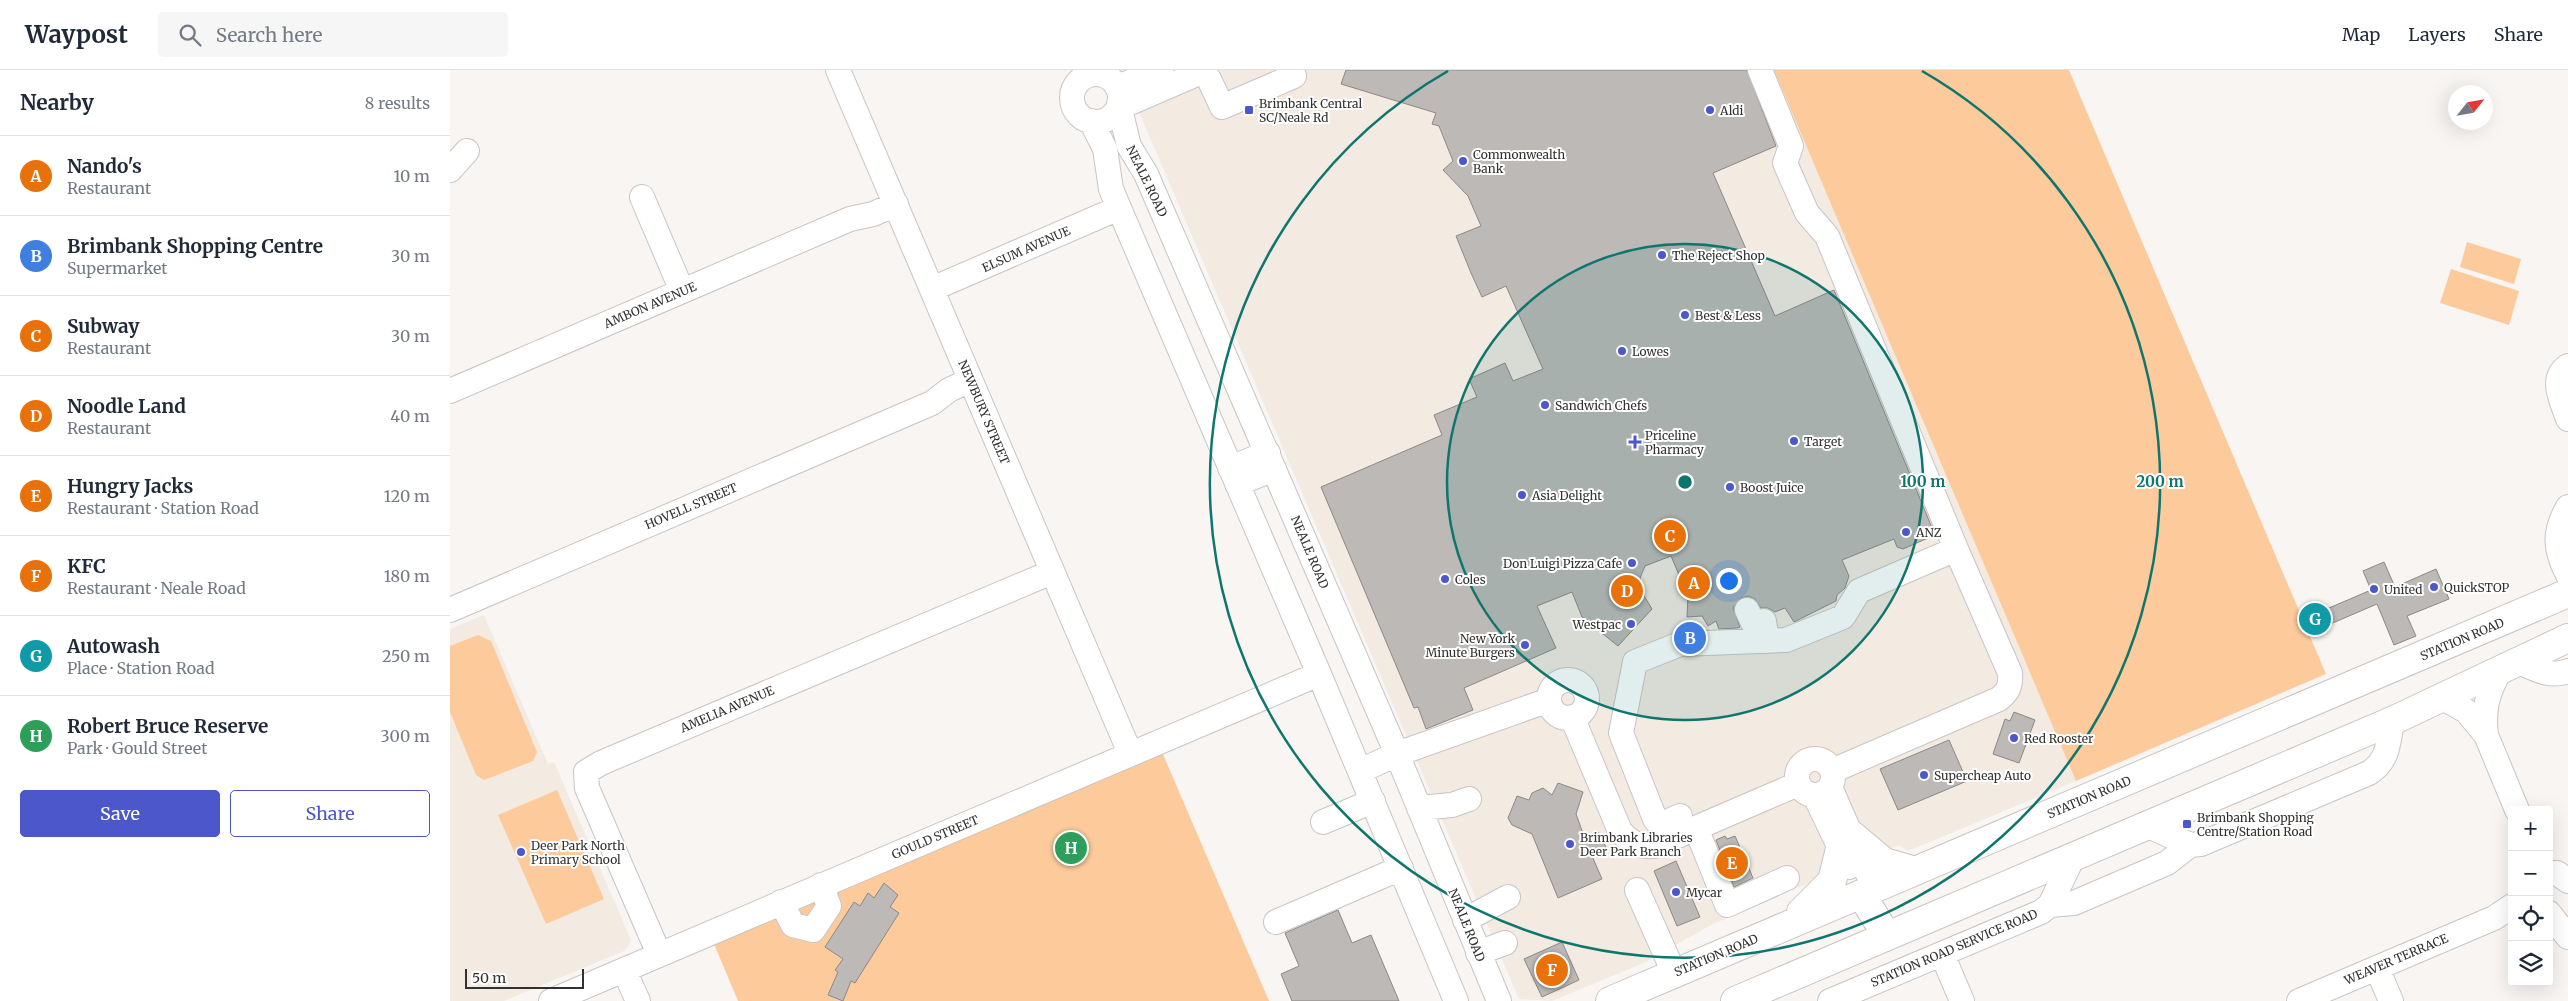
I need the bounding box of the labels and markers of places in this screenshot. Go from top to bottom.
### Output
place label: Brimbank Central SC/Neale Rd [1259,96,1362,125]
place label: Aldi [1719,103,1744,118]
marker: Brimbank Central SC/Neale Rd [1243,104,1255,116]
marker: Aldi [1704,104,1716,116]
place label: Commonwealth Bank [1473,147,1565,176]
marker: Commonwealth Bank [1457,155,1469,167]
place label: The Reject Shop [1672,248,1765,263]
marker: The Reject Shop [1656,249,1668,261]
place label: Best & Less [1695,308,1761,323]
marker: Best & Less [1679,309,1691,321]
place label: Lowes [1632,344,1669,359]
marker: Lowes [1616,345,1628,357]
place label: Sandwich Chefs [1555,398,1647,413]
marker: Sandwich Chefs [1539,399,1551,411]
place label: Priceline Pharmacy [1645,428,1704,457]
place label: Target [1804,434,1842,449]
marker: Target [1788,435,1800,447]
marker: Priceline Pharmacy [1629,436,1641,448]
centre of rings [1676,473,1694,491]
place label: Boost Juice [1740,480,1804,495]
marker: Boost Juice [1724,481,1736,493]
place label: Asia Delight [1531,488,1602,503]
marker: Asia Delight [1516,489,1528,501]
pin: C [1654,517,1686,555]
place label: ANZ [1915,525,1942,540]
marker: ANZ [1900,526,1912,538]
place label: Don Luigi Pizza Cafe [1503,556,1622,571]
marker: Don Luigi Pizza Cafe [1626,557,1638,569]
pin: A [1678,564,1710,602]
place label: Coles [1455,572,1486,587]
pin: D [1611,572,1643,610]
marker: Coles [1439,573,1451,585]
place label: QuickSTOP [2444,580,2509,595]
marker: QuickSTOP [2428,581,2440,593]
place label: United [2384,582,2422,597]
marker: United [2368,583,2380,595]
pin: G [2299,600,2331,638]
place label: Westpac [1571,617,1621,632]
marker: Westpac [1625,618,1637,630]
pin: B [1674,619,1706,657]
place label: New York Minute Burgers [1425,631,1515,660]
marker: New York Minute Burgers [1519,639,1531,651]
place label: Red Rooster [2024,731,2094,746]
marker: Red Rooster [2008,732,2020,744]
place label: Supercheap Auto [1934,768,2031,783]
marker: Supercheap Auto [1918,769,1930,781]
place label: Brimbank Shopping Centre/Station Road [2197,810,2315,839]
marker: Brimbank Shopping Centre/Station Road [2181,818,2193,830]
pin: H [1055,829,1087,867]
place label: Brimbank Libraries Deer Park Branch [1580,830,1693,859]
place label: Deer Park North Primary School [531,838,625,867]
marker: Brimbank Libraries Deer Park Branch [1564,838,1576,850]
pin: E [1716,844,1748,882]
marker: Deer Park North Primary School [515,846,527,858]
place label: Mycar [1686,885,1723,900]
marker: Mycar [1670,886,1682,898]
pin: F [1536,951,1568,989]

